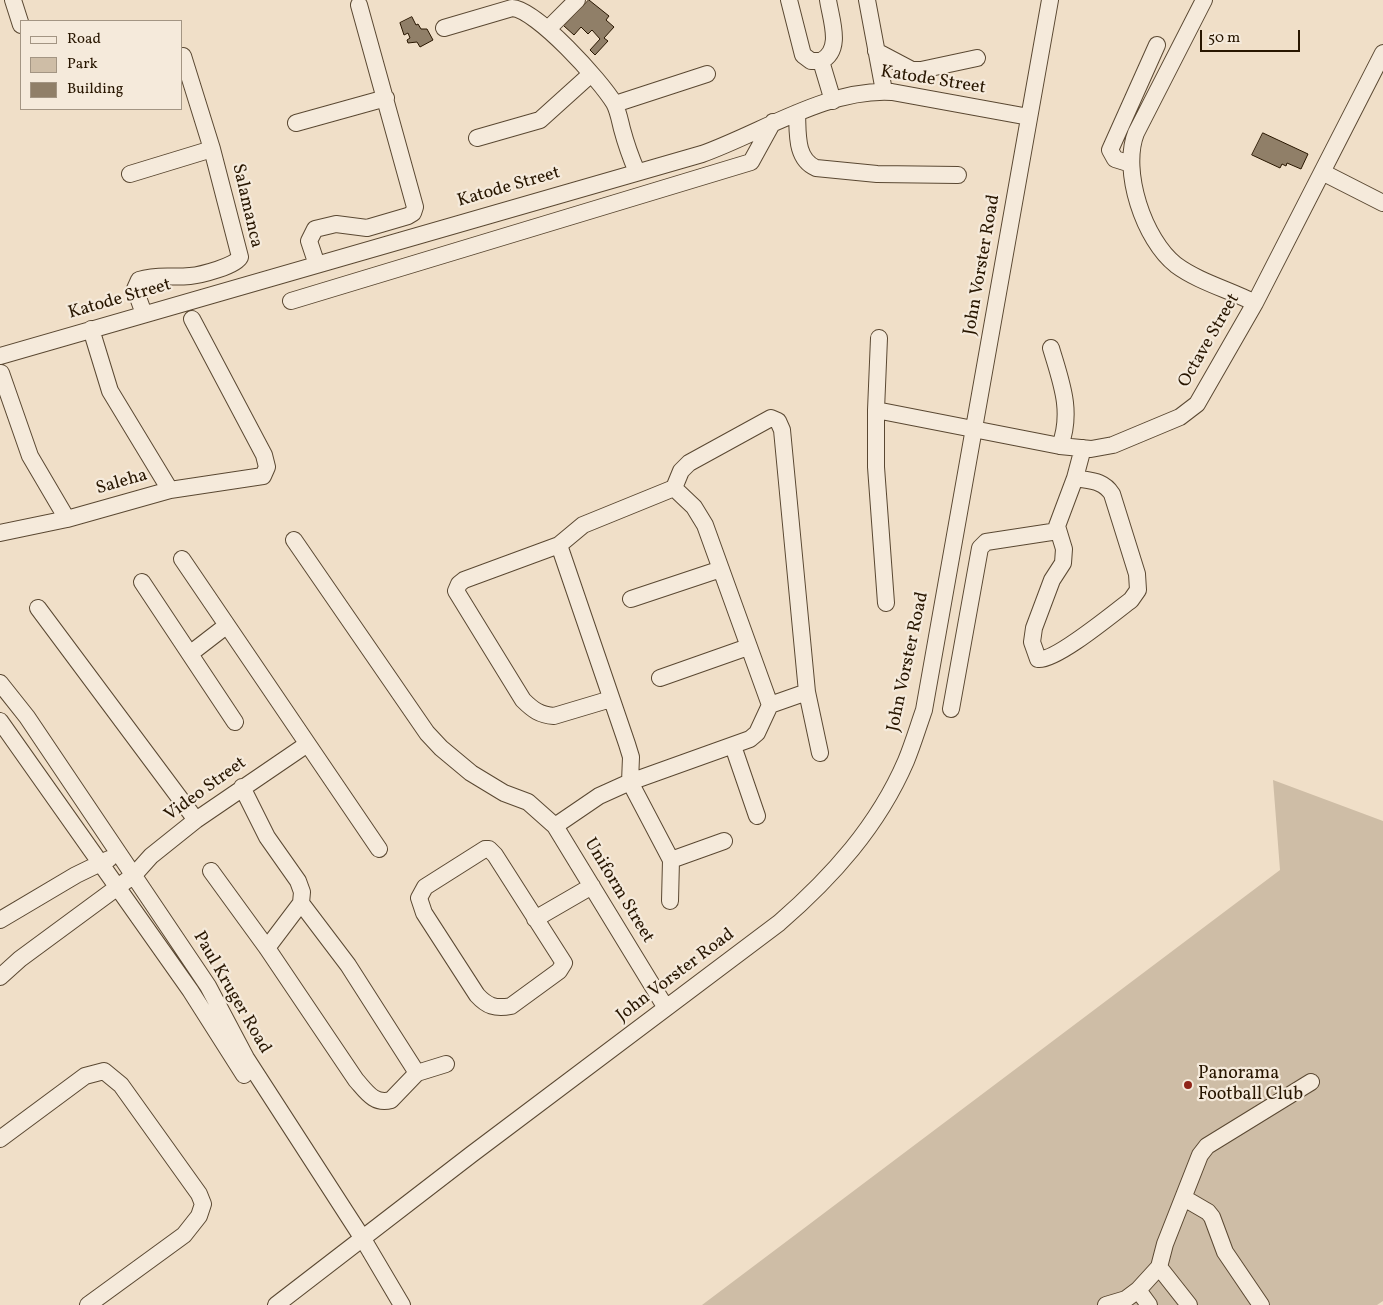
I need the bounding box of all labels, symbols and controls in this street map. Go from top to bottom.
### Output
legend [20,20,182,110]
scale bar [1203,20,1303,52]
text: 50 m [1208,28,1240,49]
text: Road [67,29,101,50]
text: Park [67,54,98,75]
street label: Katode Street [879,62,987,100]
text: Building [67,79,123,100]
street label: Salamanca [226,162,266,250]
street label: Katode Street [455,163,563,213]
street label: John Vorster Road [960,193,1006,337]
street label: Katode Street [66,275,174,325]
street label: Octave Street [1175,290,1245,392]
street label: Saleha [94,465,150,501]
street label: John Vorster Road [884,590,934,734]
street label: Video Street [161,753,251,827]
street label: Uniform Street [578,835,658,947]
street label: John Vorster Road [613,925,739,1027]
street label: Paul Kruger Road [187,928,275,1058]
place label: Panorama Football Club [1198,1064,1303,1106]
marker: Panorama Football Club [1182,1079,1194,1091]

